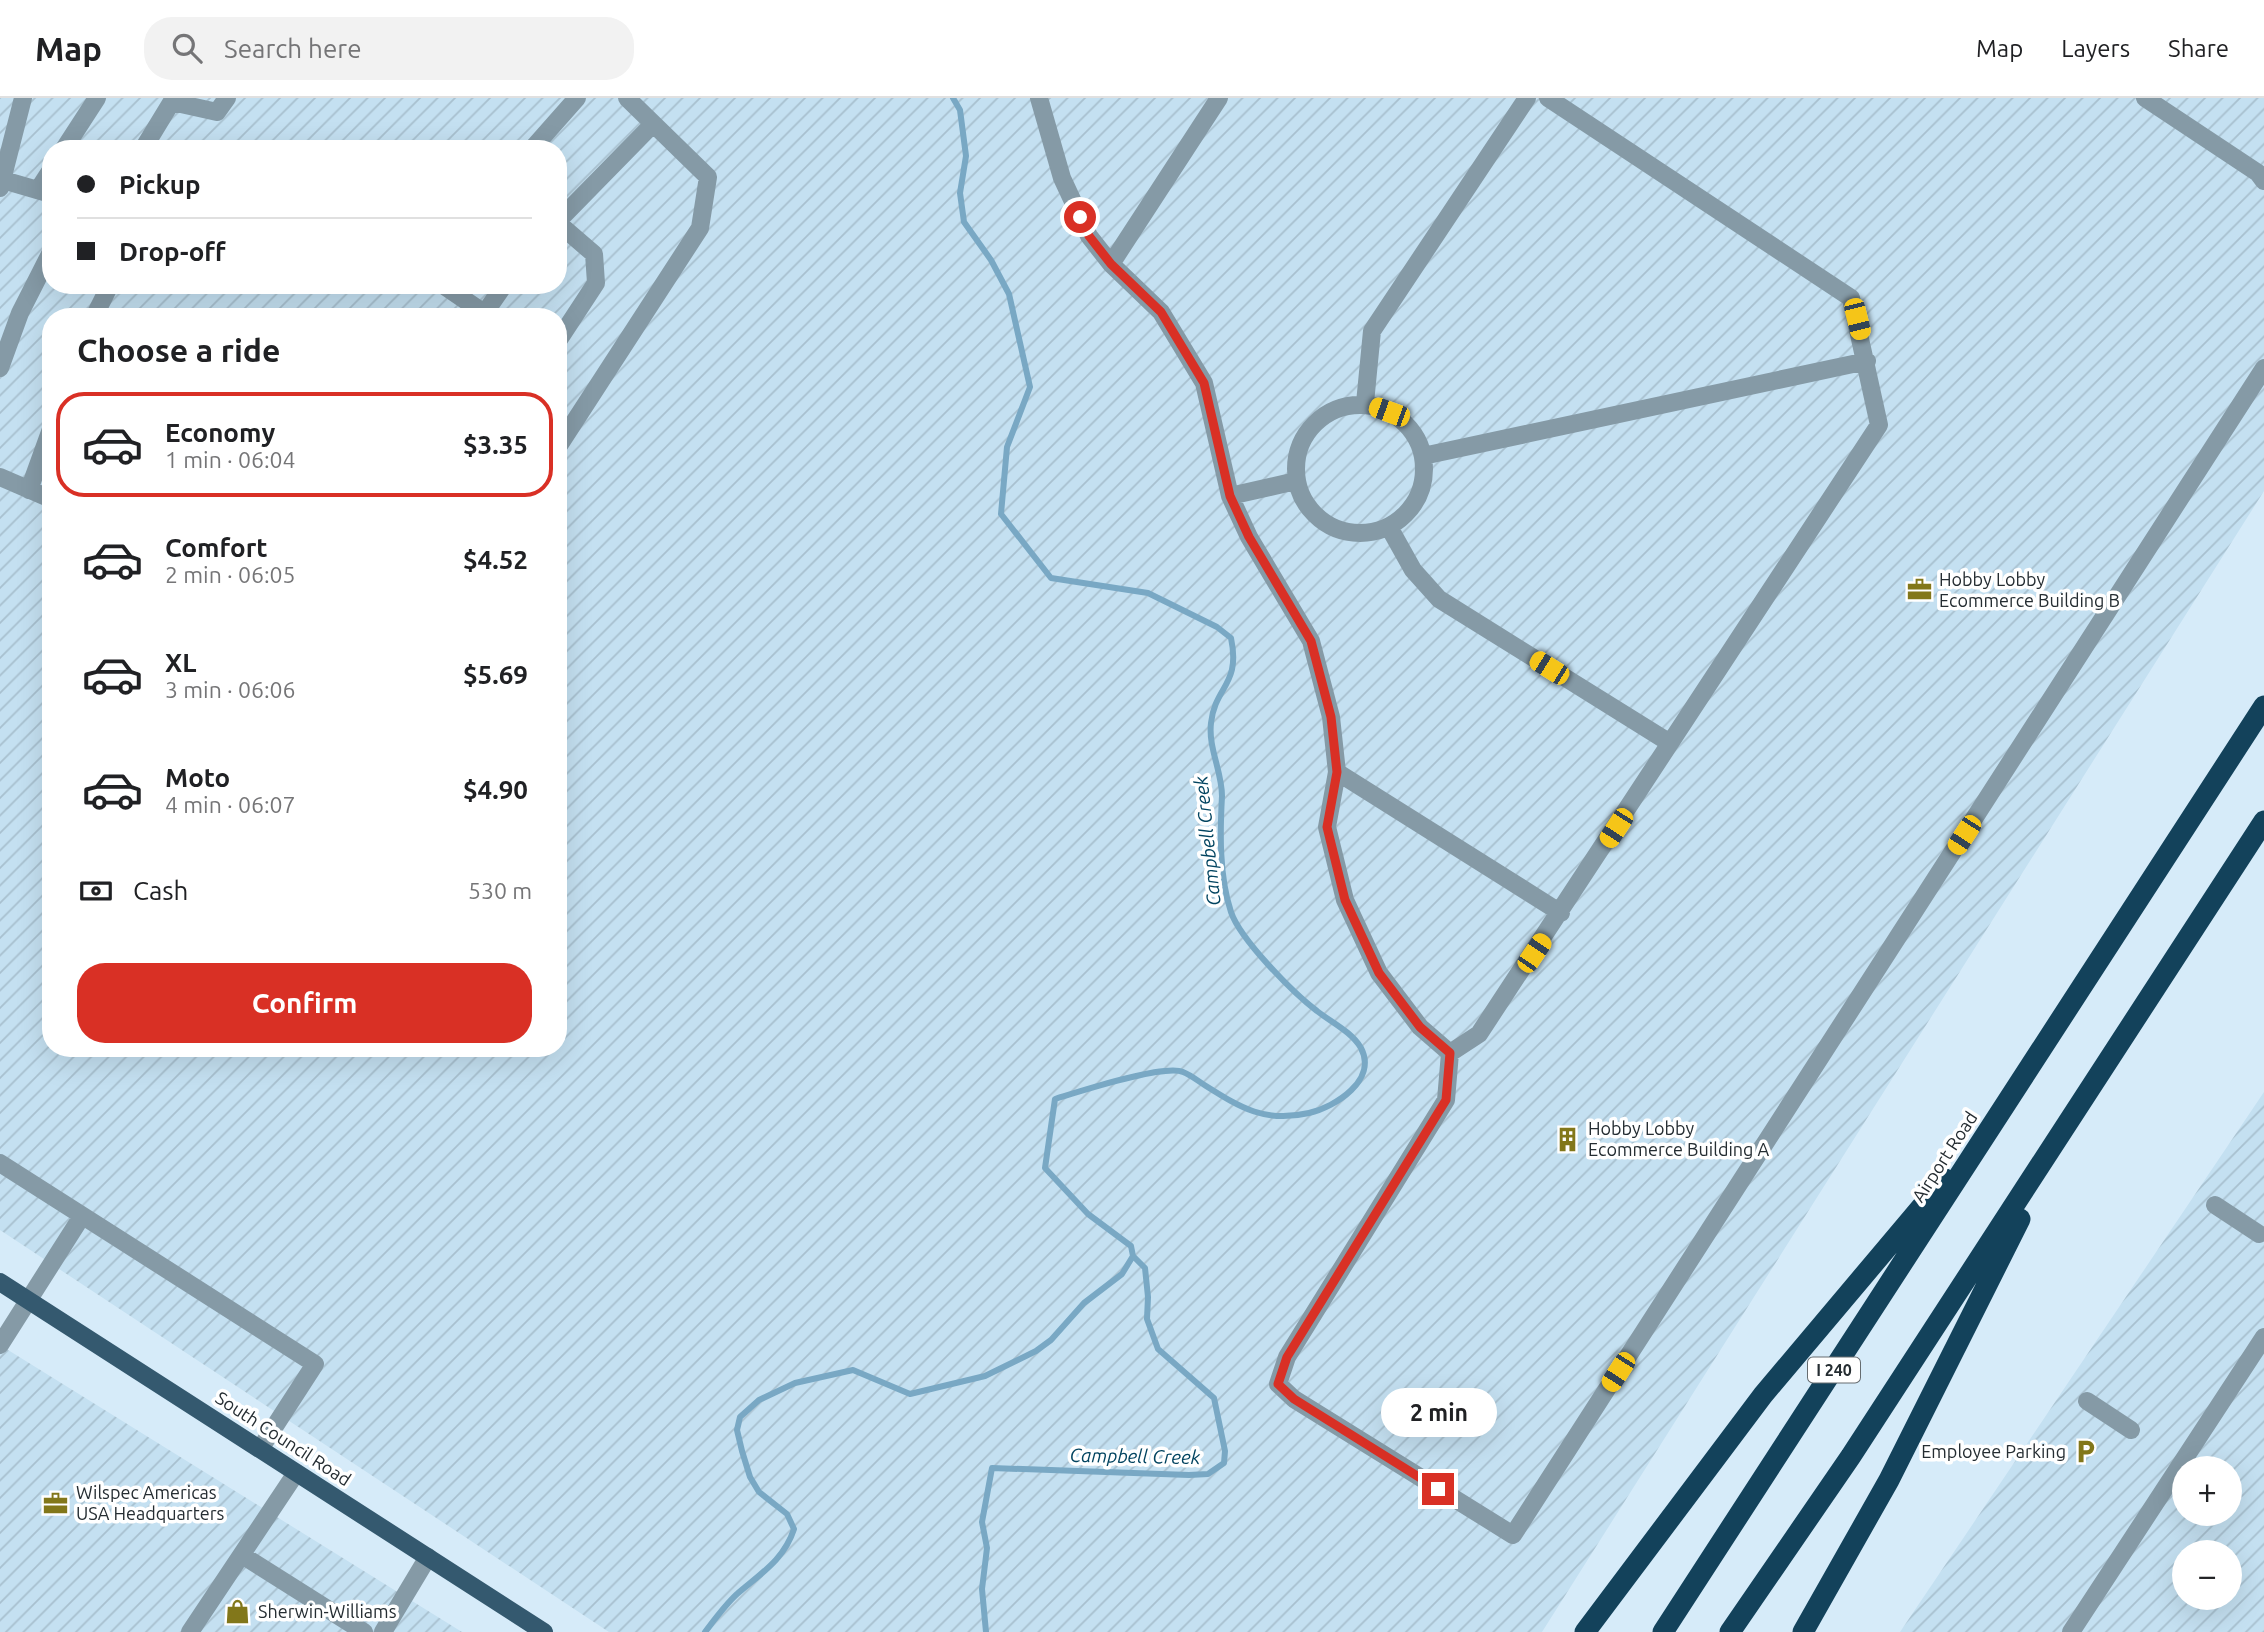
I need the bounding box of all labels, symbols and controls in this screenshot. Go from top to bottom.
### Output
search box [144,17,634,80]
icon: search [168,29,206,67]
text: Map [35,30,102,67]
text: Search here [224,34,362,63]
text: Map [1976,35,2023,62]
text: Layers [2061,35,2130,62]
text: Share [2168,35,2229,62]
text: Pickup [119,170,201,199]
route start [1064,201,1096,233]
text: Drop-off [119,237,226,266]
car [1842,296,1873,342]
text: Choose a ride [77,332,280,368]
car [1366,395,1413,429]
icon: car [81,413,144,476]
text: Economy [165,418,275,447]
text: $3.35 [463,430,528,459]
text: 1 min · 06:04 [165,447,296,472]
icon: car [81,528,144,591]
text: Comfort [165,533,268,562]
text: $4.52 [463,545,528,574]
text: 2 min · 06:05 [165,562,296,587]
place label: Hobby Lobby Ecommerce Building B [1939,569,2120,610]
office icon: Hobby Lobby Ecommerce Building B [1905,576,1933,604]
icon: car [81,643,144,706]
text: XL [165,648,196,677]
car [1526,648,1573,688]
text: $5.69 [463,660,528,689]
text: 3 min · 06:06 [165,677,296,702]
icon: car [81,758,144,821]
text: Moto [165,763,230,792]
text: $4.90 [463,775,528,804]
water label: Campbell Creek [1189,775,1225,907]
text: 4 min · 06:07 [165,792,296,817]
car [1596,805,1637,851]
car [1944,812,1985,858]
icon: cash [77,872,115,910]
text: Cash [133,876,188,905]
text: 530 m [468,878,532,903]
car [1514,930,1555,976]
button: Confirm [77,963,532,1043]
street label: Airport Road [1908,1108,1981,1205]
place label: Hobby Lobby Ecommerce Building A [1588,1118,1770,1159]
building icon: Hobby Lobby Ecommerce Building A [1554,1125,1582,1153]
car [1598,1349,1639,1395]
road number: I 240 [1808,1358,1860,1382]
street label: South Council Road [212,1387,355,1489]
callout: 2 min [1380,1388,1496,1436]
text: 2 min [1410,1400,1468,1425]
parking icon: Employee Parking [2072,1438,2100,1466]
place label: Employee Parking [1921,1441,2066,1461]
water label: Campbell Creek [1069,1444,1201,1468]
map controls [2172,1456,2242,1610]
button: + [2172,1456,2242,1526]
route end [1422,1473,1454,1505]
place label: Wilspec Americas USA Headquarters [76,1482,224,1523]
office icon: Wilspec Americas USA Headquarters [42,1489,70,1517]
button: − [2172,1540,2242,1610]
shop icon: Sherwin-Williams [224,1598,252,1626]
place label: Sherwin-Williams [258,1601,397,1621]

